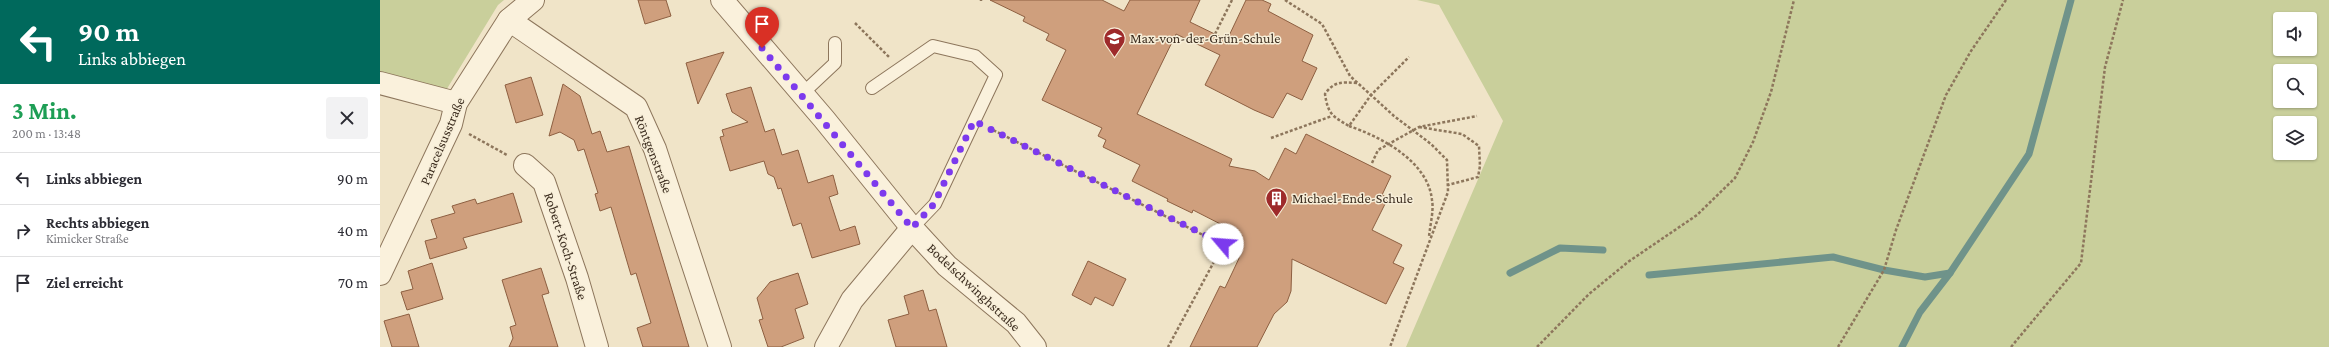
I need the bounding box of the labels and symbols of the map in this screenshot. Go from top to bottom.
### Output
pin [745,7.0,779,48]
school or university icon: Max-von-der-Grün-Schule [1102,25,1128,58]
place label: Max-von-der-Grün-Schule [1130,30,1280,46]
street label: Paracelsusstraße [416,95,468,187]
street label: Röntgenstraße [632,113,676,195]
building icon: Michael-Ende-Schule [1263,185,1289,218]
street label: Robert-Koch-Straße [541,190,591,302]
place label: Michael-Ende-Schule [1292,190,1413,206]
position arrow [1202,223,1244,265]
street label: Bodelschwinghstraße [924,240,1024,334]

